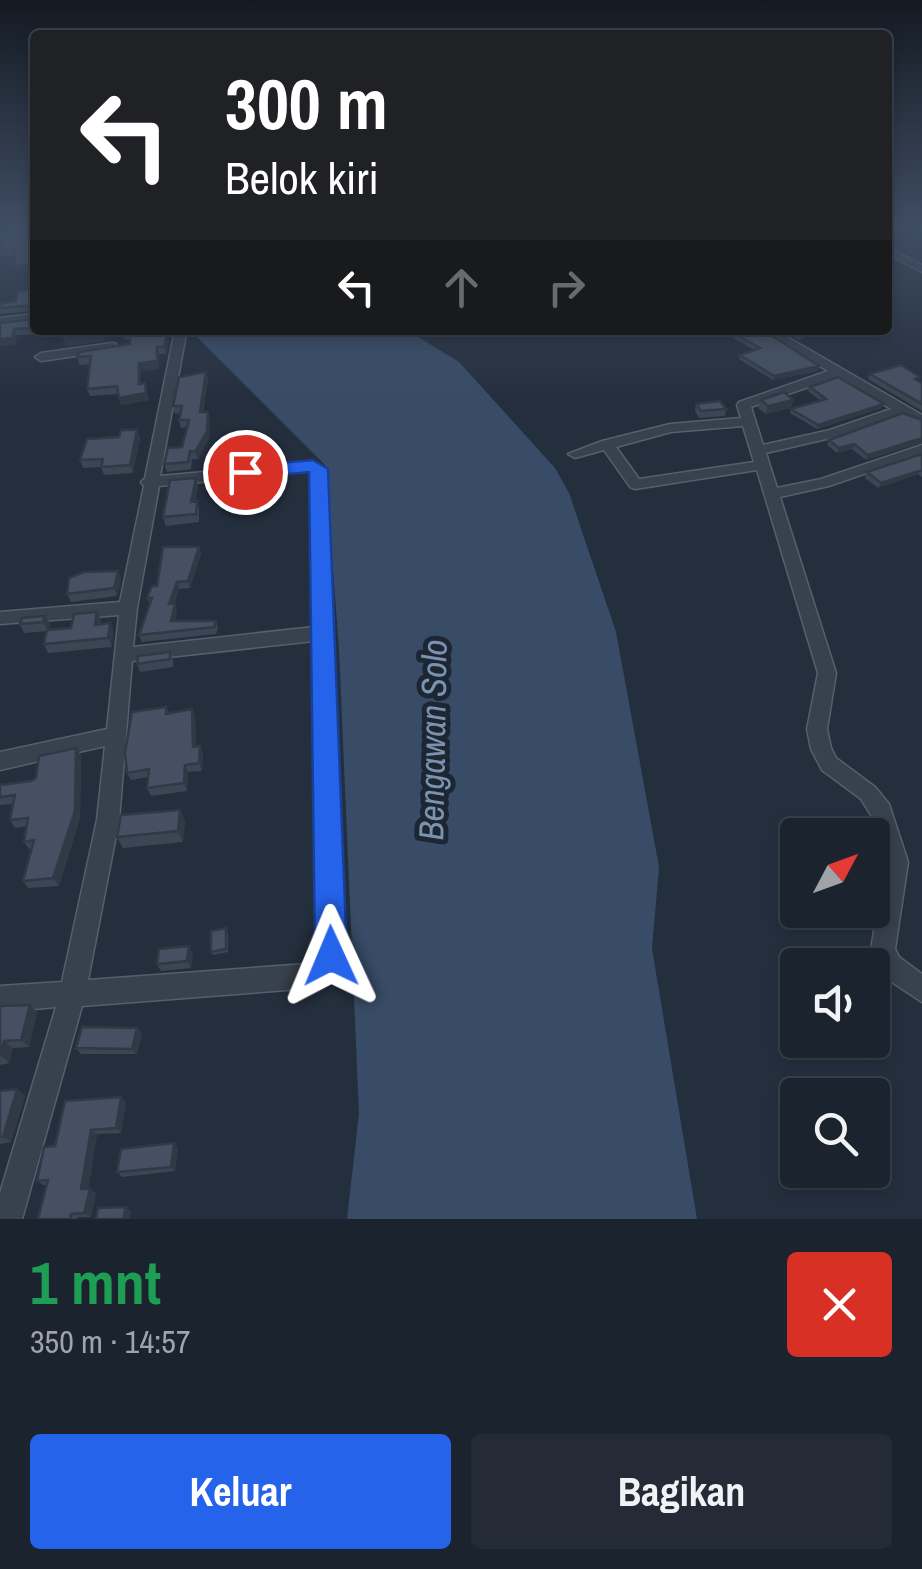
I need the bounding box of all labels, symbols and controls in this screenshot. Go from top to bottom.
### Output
text: 300 m [225,57,388,151]
icon: left [60,70,190,200]
text: Belok kiri [225,147,379,208]
icon: left [329,260,384,315]
icon: ahead [434,260,489,315]
icon: right [539,260,594,315]
pin [203,430,288,515]
icon: arrive [218,445,273,500]
water label: Bengawan Solo [407,639,458,841]
north arrow [780,818,890,928]
map controls [780,818,890,1188]
position arrow [279,904,383,1008]
button: sound [780,948,890,1058]
button: search [780,1078,890,1188]
text: 1 mnt [30,1242,161,1323]
button: close [787,1252,892,1357]
text: 350 m · 14:57 [30,1320,190,1363]
button: Keluar [30,1434,451,1549]
button: Bagikan [471,1434,892,1549]

